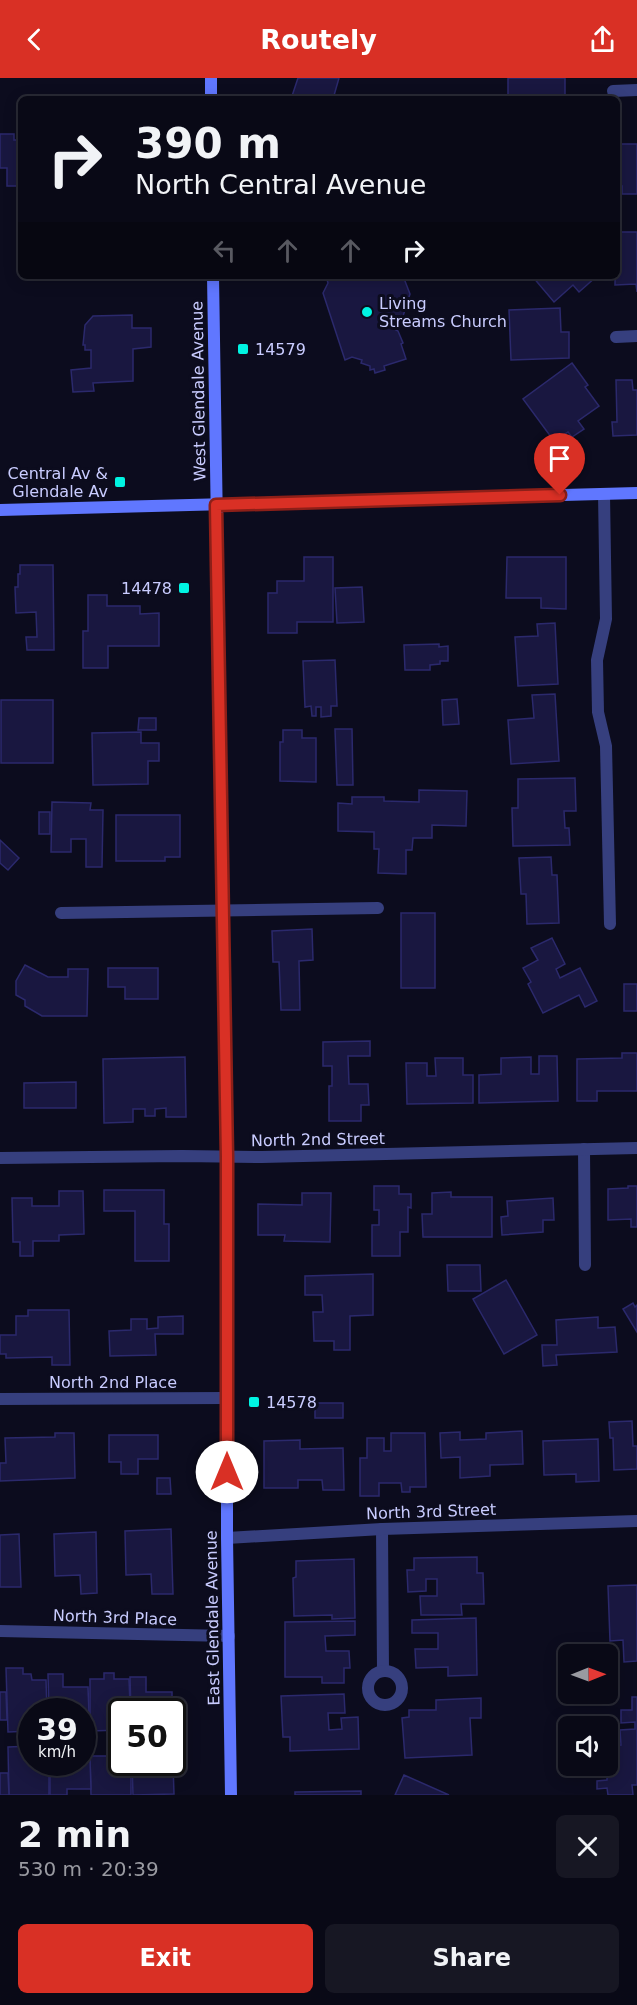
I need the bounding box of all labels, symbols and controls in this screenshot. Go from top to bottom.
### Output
icon: back [18,23,51,56]
icon: share [586,23,619,56]
text: Routely [260,24,377,55]
text: 390 m [135,119,281,168]
icon: right [36,120,114,198]
text: North Central Avenue [135,169,426,200]
icon: left [208,234,241,267]
icon: ahead [271,234,304,267]
icon: ahead [334,234,367,267]
icon: right [397,234,430,267]
place label: Living Streams Church [379,294,507,331]
street label: West Glendale Avenue [187,301,210,481]
marker: Living Streams Church [360,305,374,319]
place label: 14579 [255,340,306,359]
marker: 14579 [236,342,250,356]
pin [534,433,585,495]
icon: arrive [543,442,576,475]
place label: Central Av & Glendale Av [8,464,108,501]
marker: Central Av & Glendale Av [113,475,127,489]
place label: 14478 [121,579,172,598]
marker: 14478 [177,581,191,595]
street label: North 2nd Street [251,1129,385,1150]
street label: North 2nd Place [49,1373,177,1392]
place label: 14578 [266,1393,317,1412]
marker: 14578 [247,1395,261,1409]
position arrow [195,1440,259,1504]
street label: North 3rd Street [366,1500,496,1523]
street label: East Glendale Avenue [201,1530,224,1706]
street label: North 3rd Place [53,1606,177,1629]
north arrow [558,1644,618,1704]
map controls [558,1644,618,1776]
speed limit sign: 50 [108,1698,186,1776]
text: 39 [36,1712,78,1747]
button: sound [558,1716,618,1776]
text: km/h [38,1743,76,1761]
text: 2 min [18,1814,131,1855]
button: close [556,1815,619,1878]
text: 530 m · 20:39 [18,1857,159,1881]
button: Exit [18,1924,313,1993]
button: Share [325,1924,619,1993]

